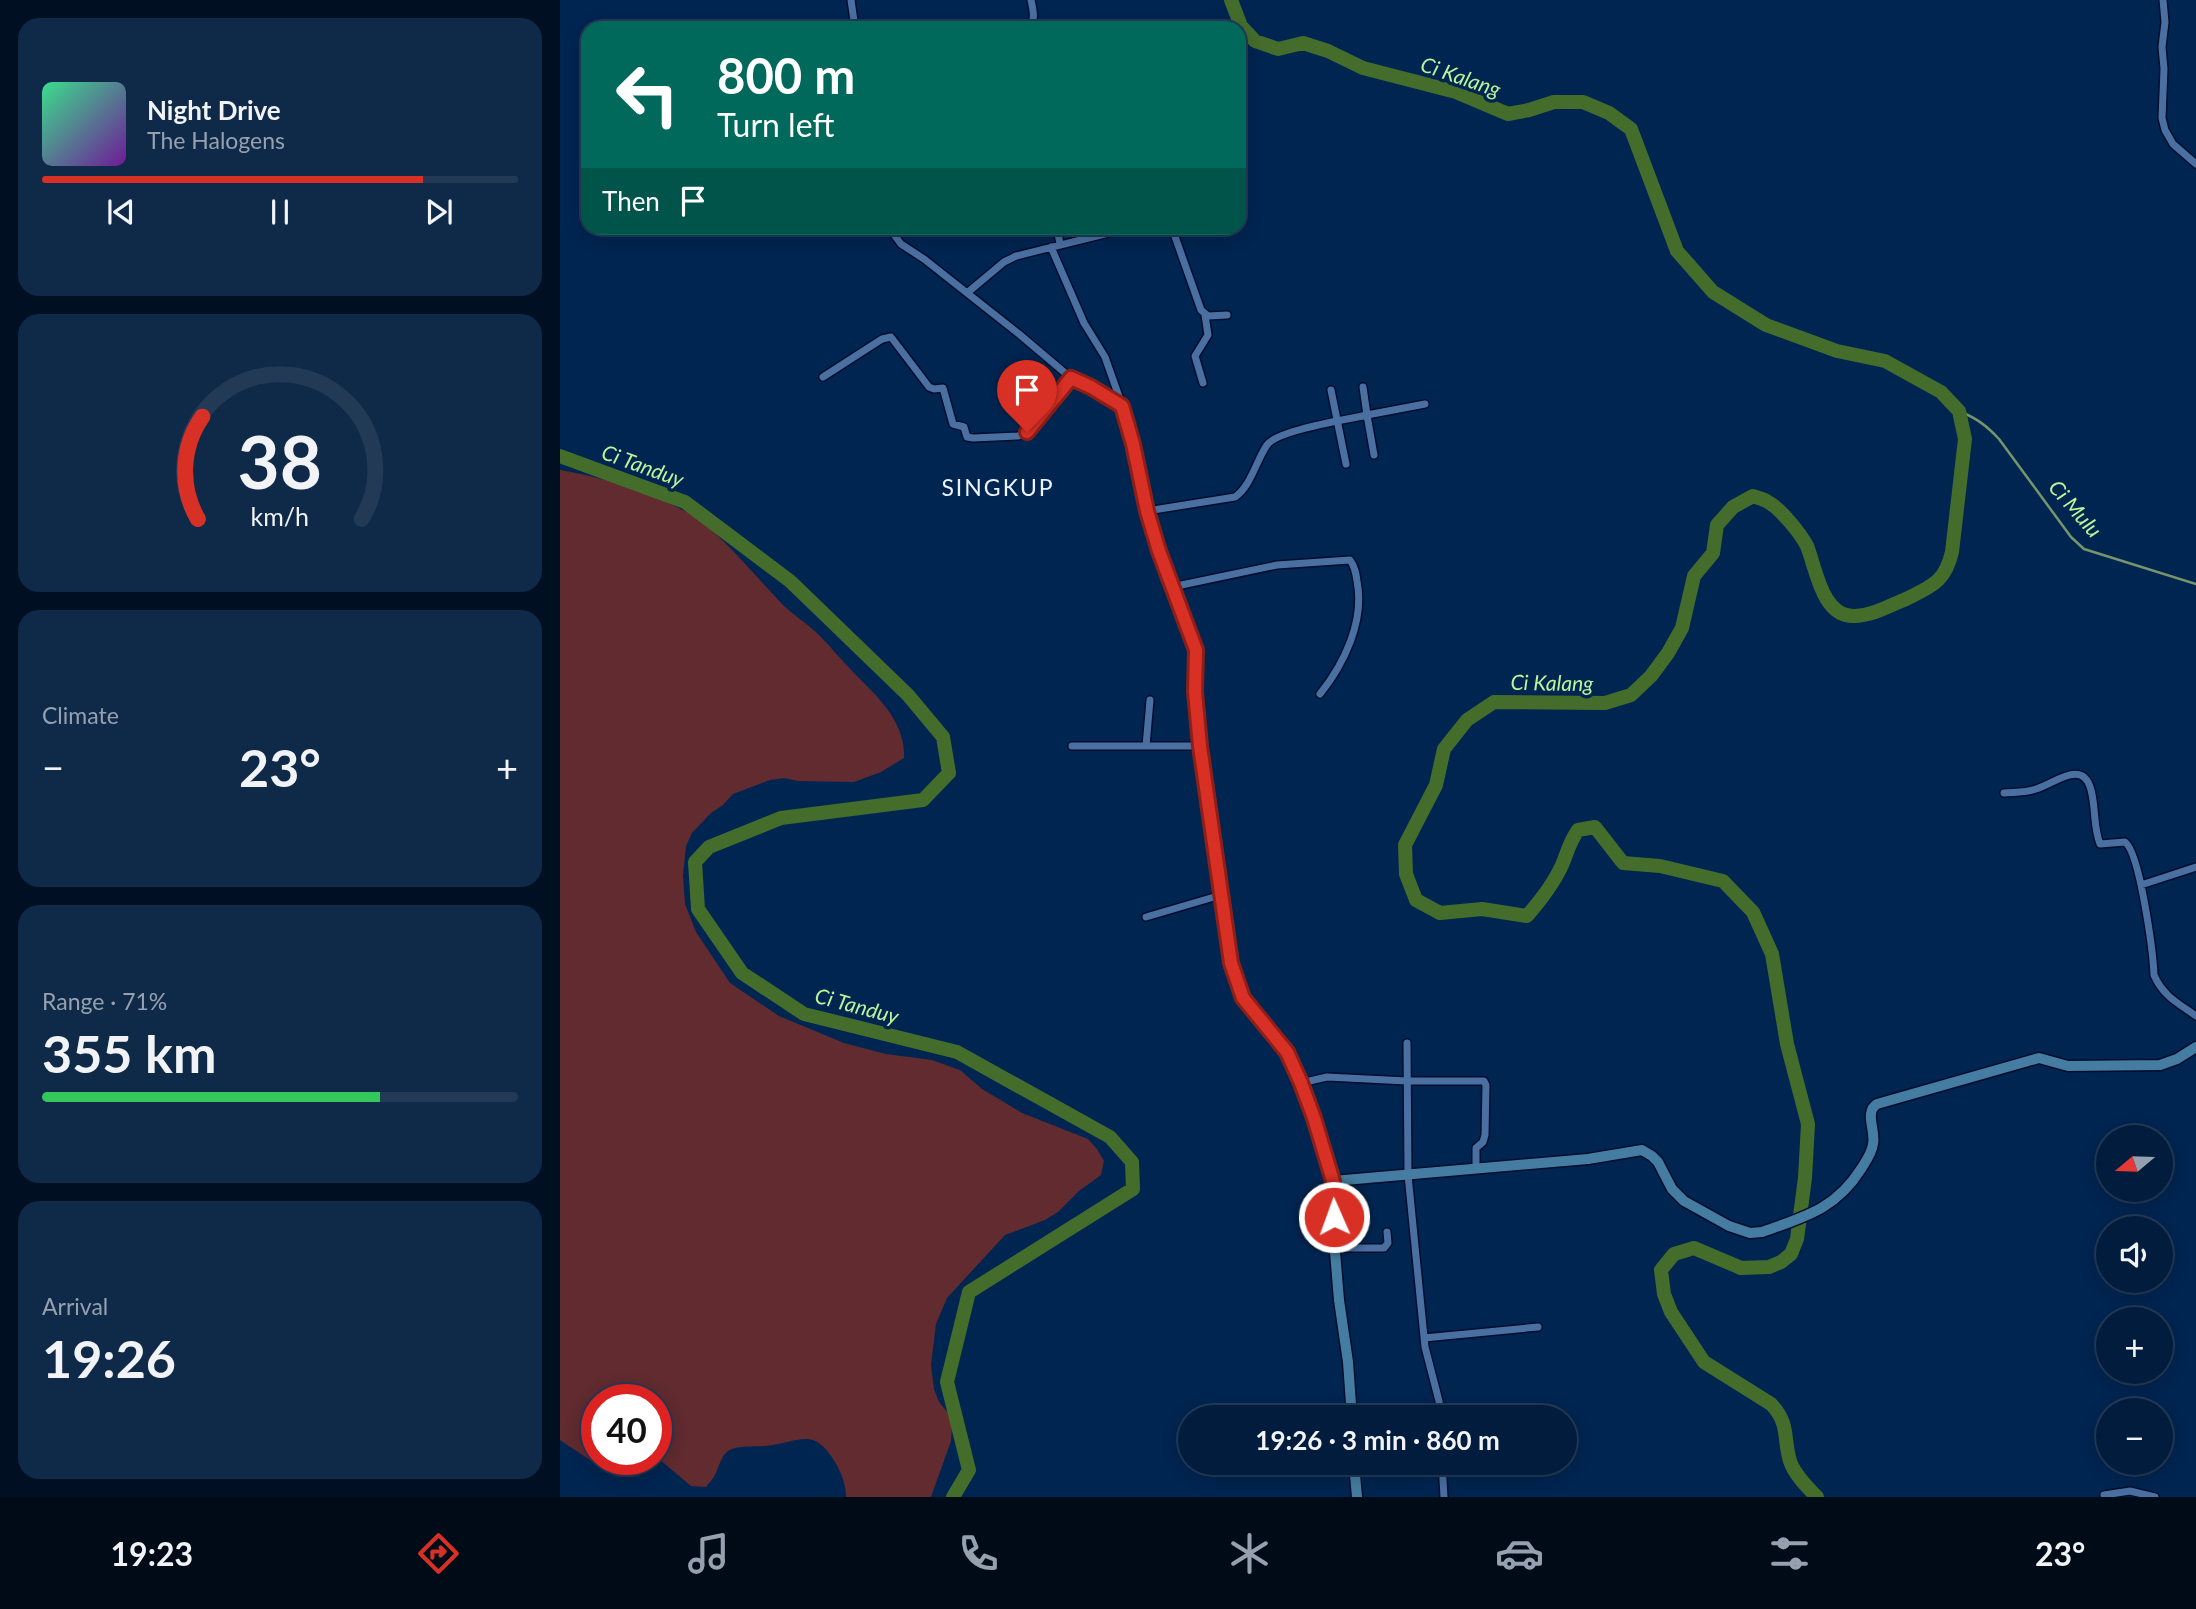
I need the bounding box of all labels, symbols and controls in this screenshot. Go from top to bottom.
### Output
text: 800 m [717,46,855,104]
icon: left [602,49,693,140]
water label: Ci Kalang [1418,51,1505,102]
text: Night Drive [147,94,281,126]
text: Turn left [717,105,834,144]
text: The Halogens [147,126,285,154]
icon: arrive [674,182,712,220]
text: Then [602,185,660,217]
icon: previous [102,193,140,231]
icon: pause [261,193,299,231]
icon: next [420,193,458,231]
pin [997,360,1057,432]
icon: arrive [1008,371,1046,409]
text: 38 [238,417,322,505]
water label: Ci Tanduy [599,439,688,492]
district label: SINGKUP [941,473,1055,501]
water label: Ci Mulu [2044,474,2108,542]
text: km/h [251,500,309,530]
water label: Ci Kalang [1510,669,1594,695]
text: Climate [42,701,119,729]
text: 23° [239,736,321,798]
text: − [42,744,64,790]
text: + [496,744,518,790]
water label: Ci Tanduy [812,982,902,1028]
text: Range · 71% [42,987,167,1015]
text: 355 km [42,1022,216,1084]
north arrow [2096,1125,2174,1202]
map controls [2096,1125,2173,1475]
position arrow [1297,1180,1371,1254]
button: sound [2096,1216,2173,1293]
text: Arrival [42,1292,108,1320]
button: + [2096,1307,2173,1384]
text: 19:26 [42,1327,176,1389]
speed limit sign: 40 [581,1384,672,1475]
button: − [2096,1398,2173,1475]
text: 19:26 · 3 min · 860 m [1255,1424,1500,1456]
icon: directions [414,1529,463,1578]
icon: music [684,1529,733,1578]
icon: phone [954,1529,1003,1578]
icon: climate [1225,1529,1274,1578]
icon: car [1495,1529,1544,1578]
icon: filters [1765,1529,1814,1578]
text: 19:23 [111,1534,193,1573]
text: 23° [2035,1534,2085,1573]

